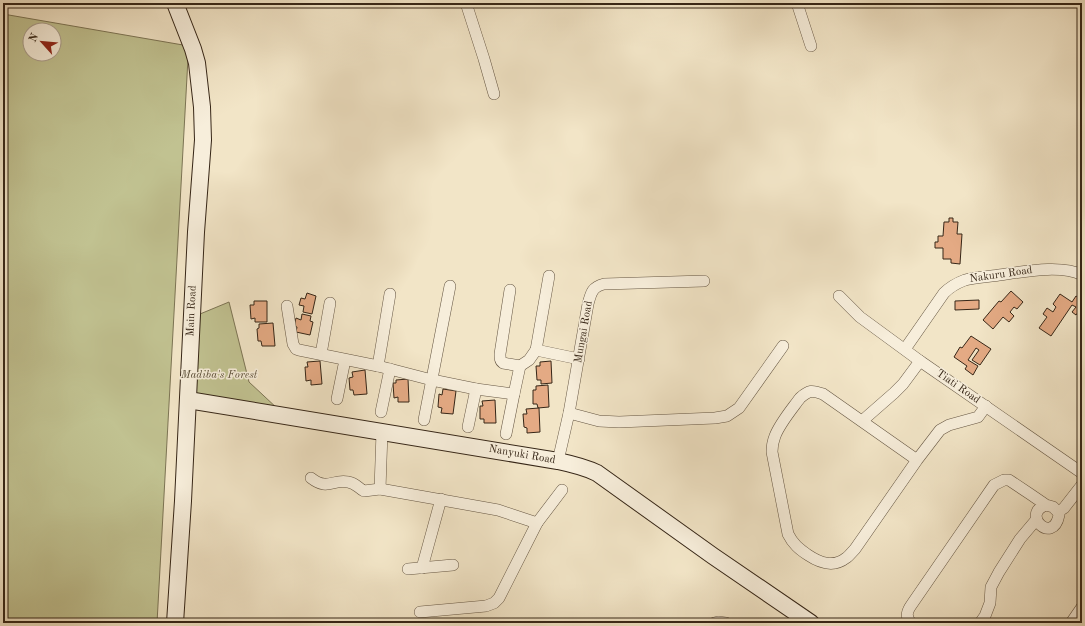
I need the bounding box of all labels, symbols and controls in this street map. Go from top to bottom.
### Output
north arrow [22,22,62,62]
text: N [28,31,42,44]
street label: Nakuru Road [969,265,1033,285]
street label: Main Road [185,285,199,337]
street label: Mungai Road [573,300,595,364]
street label: Tiati Road [934,368,982,406]
park label: Madiba's Forest [180,370,258,381]
street label: Nanyuki Road [488,444,557,466]

